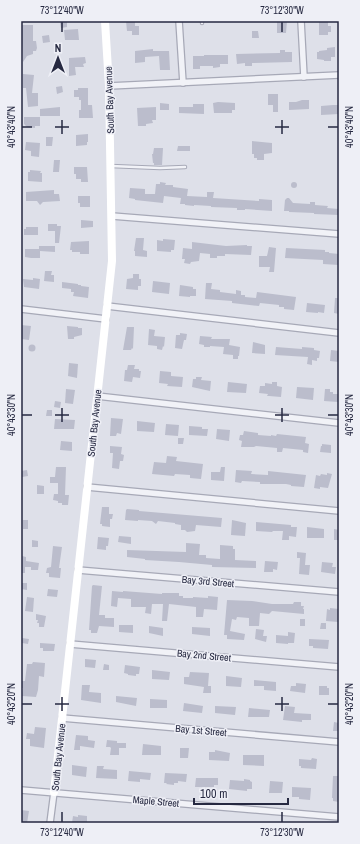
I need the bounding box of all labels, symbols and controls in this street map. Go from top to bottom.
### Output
text: 73°12'40"W [40,4,84,17]
text: 73°12'30"W [260,4,304,17]
north arrow [38,38,78,78]
text: N [55,41,61,55]
street label: South Bay Avenue [102,66,117,134]
text: 40°43'40"N [5,106,18,148]
text: 40°43'40"N [343,106,356,148]
street label: South Bay Avenue [85,388,105,457]
text: 40°43'30"N [5,394,18,436]
text: 40°43'30"N [343,394,356,436]
street label: Bay 3rd Street [181,573,235,590]
street label: Bay 2nd Street [176,647,232,664]
text: 40°43'20"N [5,683,18,725]
text: 40°43'20"N [343,683,356,725]
street label: South Bay Avenue [49,722,69,791]
street label: Bay 1st Street [175,722,228,739]
scale bar [194,780,288,806]
text: 100 m [200,786,227,802]
street label: Maple Street [132,793,180,810]
text: 73°12'40"W [40,826,84,839]
text: 73°12'30"W [260,826,304,839]

